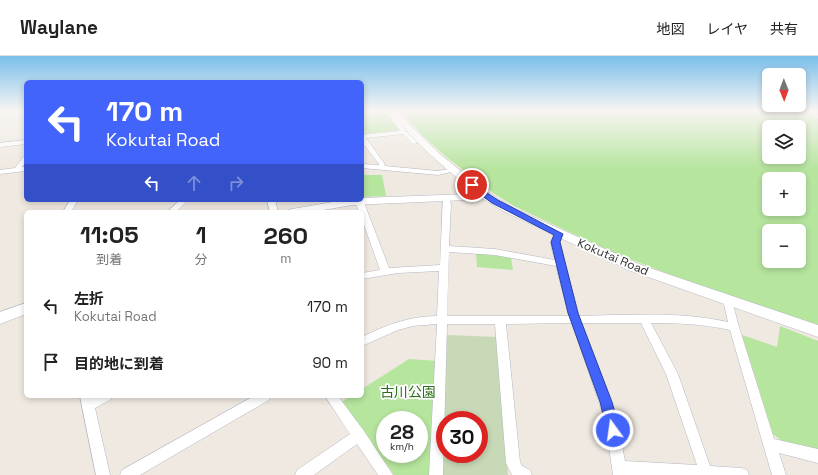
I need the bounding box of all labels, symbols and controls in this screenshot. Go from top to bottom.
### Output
text: Waylane [20,15,98,40]
text: 地図 [656,20,684,38]
text: レイヤ [706,20,748,38]
text: 共有 [770,20,798,38]
north arrow [762,68,806,112]
map controls [762,68,806,268]
text: 170 m [106,93,183,129]
icon: left [40,96,92,148]
button: layers [762,120,806,164]
text: Kokutai Road [106,128,220,151]
pin [455,168,489,202]
icon: left [141,172,163,194]
icon: ahead [183,172,205,194]
icon: right [225,172,247,194]
button: + [762,172,806,216]
icon: arrive [461,174,483,196]
text: 11:05 [80,219,139,250]
text: 1 [196,219,207,250]
text: 260 [263,220,308,251]
button: − [762,224,806,268]
street label: Kokutai Road [575,235,651,279]
text: m [280,250,291,267]
text: 到着 [96,251,122,268]
text: 分 [195,251,208,268]
text: 左折 [74,289,104,308]
icon: left [40,295,62,317]
text: 170 m [307,297,348,316]
text: Kokutai Road [74,308,157,325]
icon: arrive [40,351,62,373]
text: 90 m [312,353,348,372]
text: 目的地に到着 [74,354,164,373]
park label: 古川公園 [380,383,436,401]
position arrow [592,409,634,451]
speed limit sign: 30 [436,411,488,463]
text: 28 [390,419,414,445]
text: km/h [390,440,414,453]

